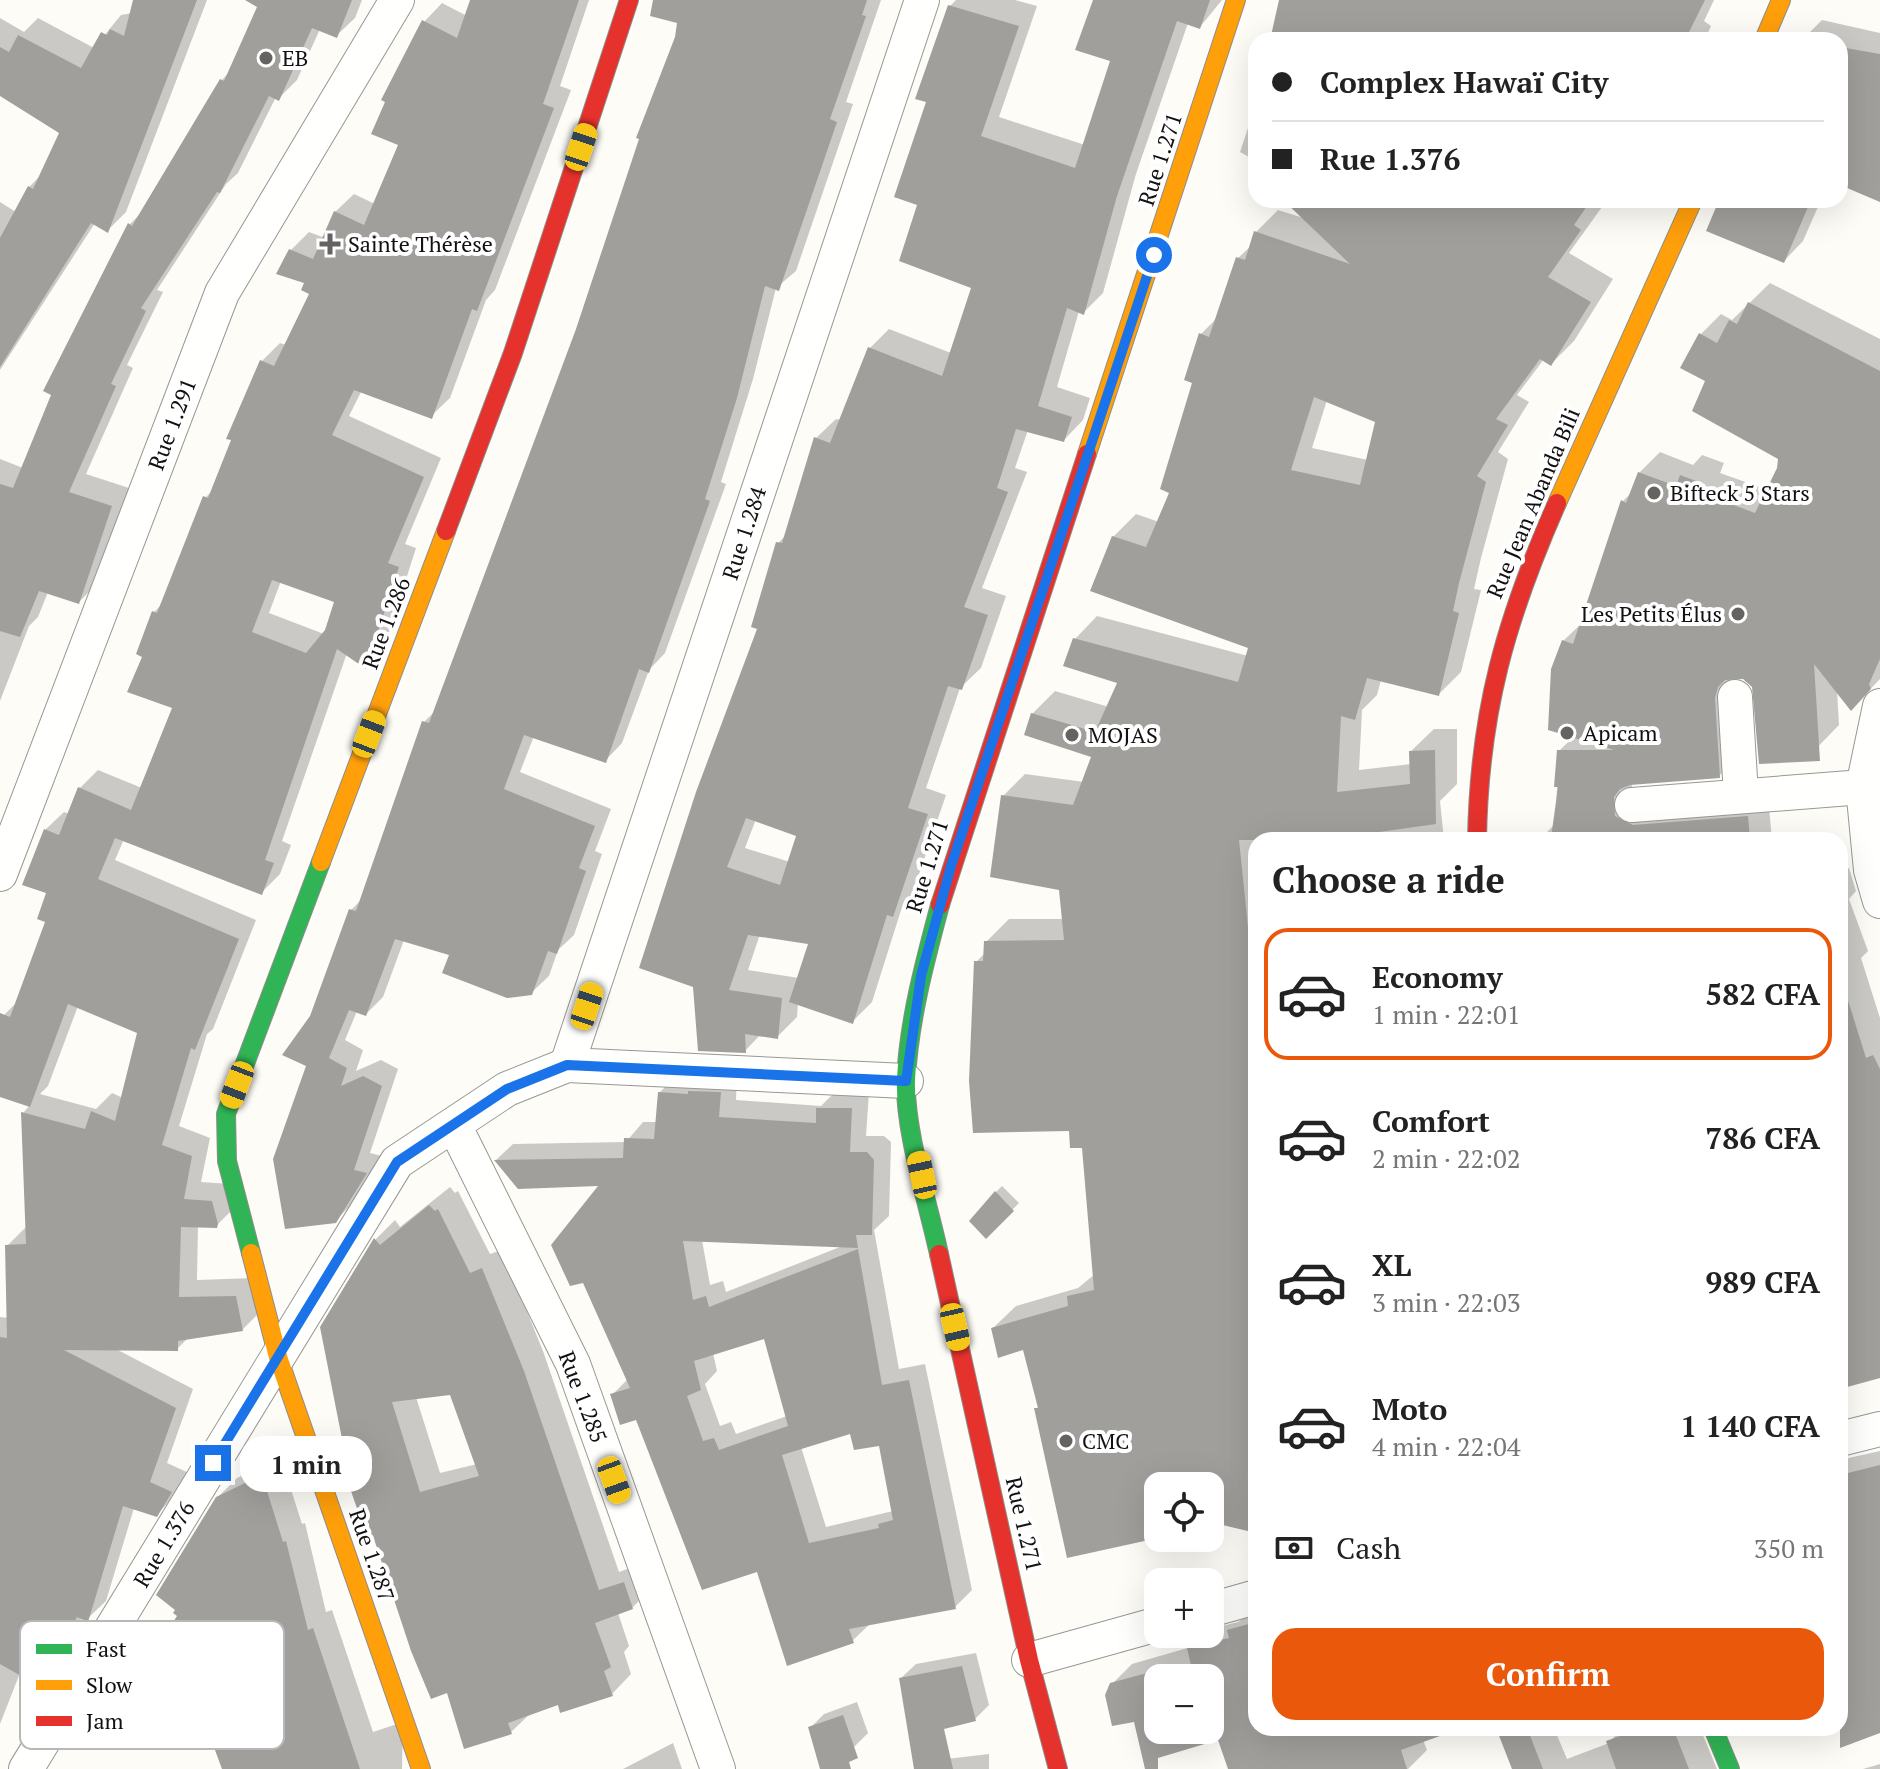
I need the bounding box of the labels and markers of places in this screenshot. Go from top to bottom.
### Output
place label: EB [282,43,308,72]
marker: EB [257,49,275,67]
place label: Sainte Thérèse [348,229,493,258]
marker: Sainte Thérèse [319,233,341,255]
place label: Bifteck 5 Stars [1670,478,1810,507]
marker: Bifteck 5 Stars [1645,484,1663,502]
place label: Les Petits Élus [1581,599,1722,628]
marker: Les Petits Élus [1729,605,1747,623]
place label: Apicam [1583,718,1657,747]
place label: MOJAS [1088,720,1158,749]
marker: Apicam [1558,724,1576,742]
marker: MOJAS [1063,726,1081,744]
place label: CMC [1082,1426,1129,1455]
marker: CMC [1057,1432,1075,1450]

